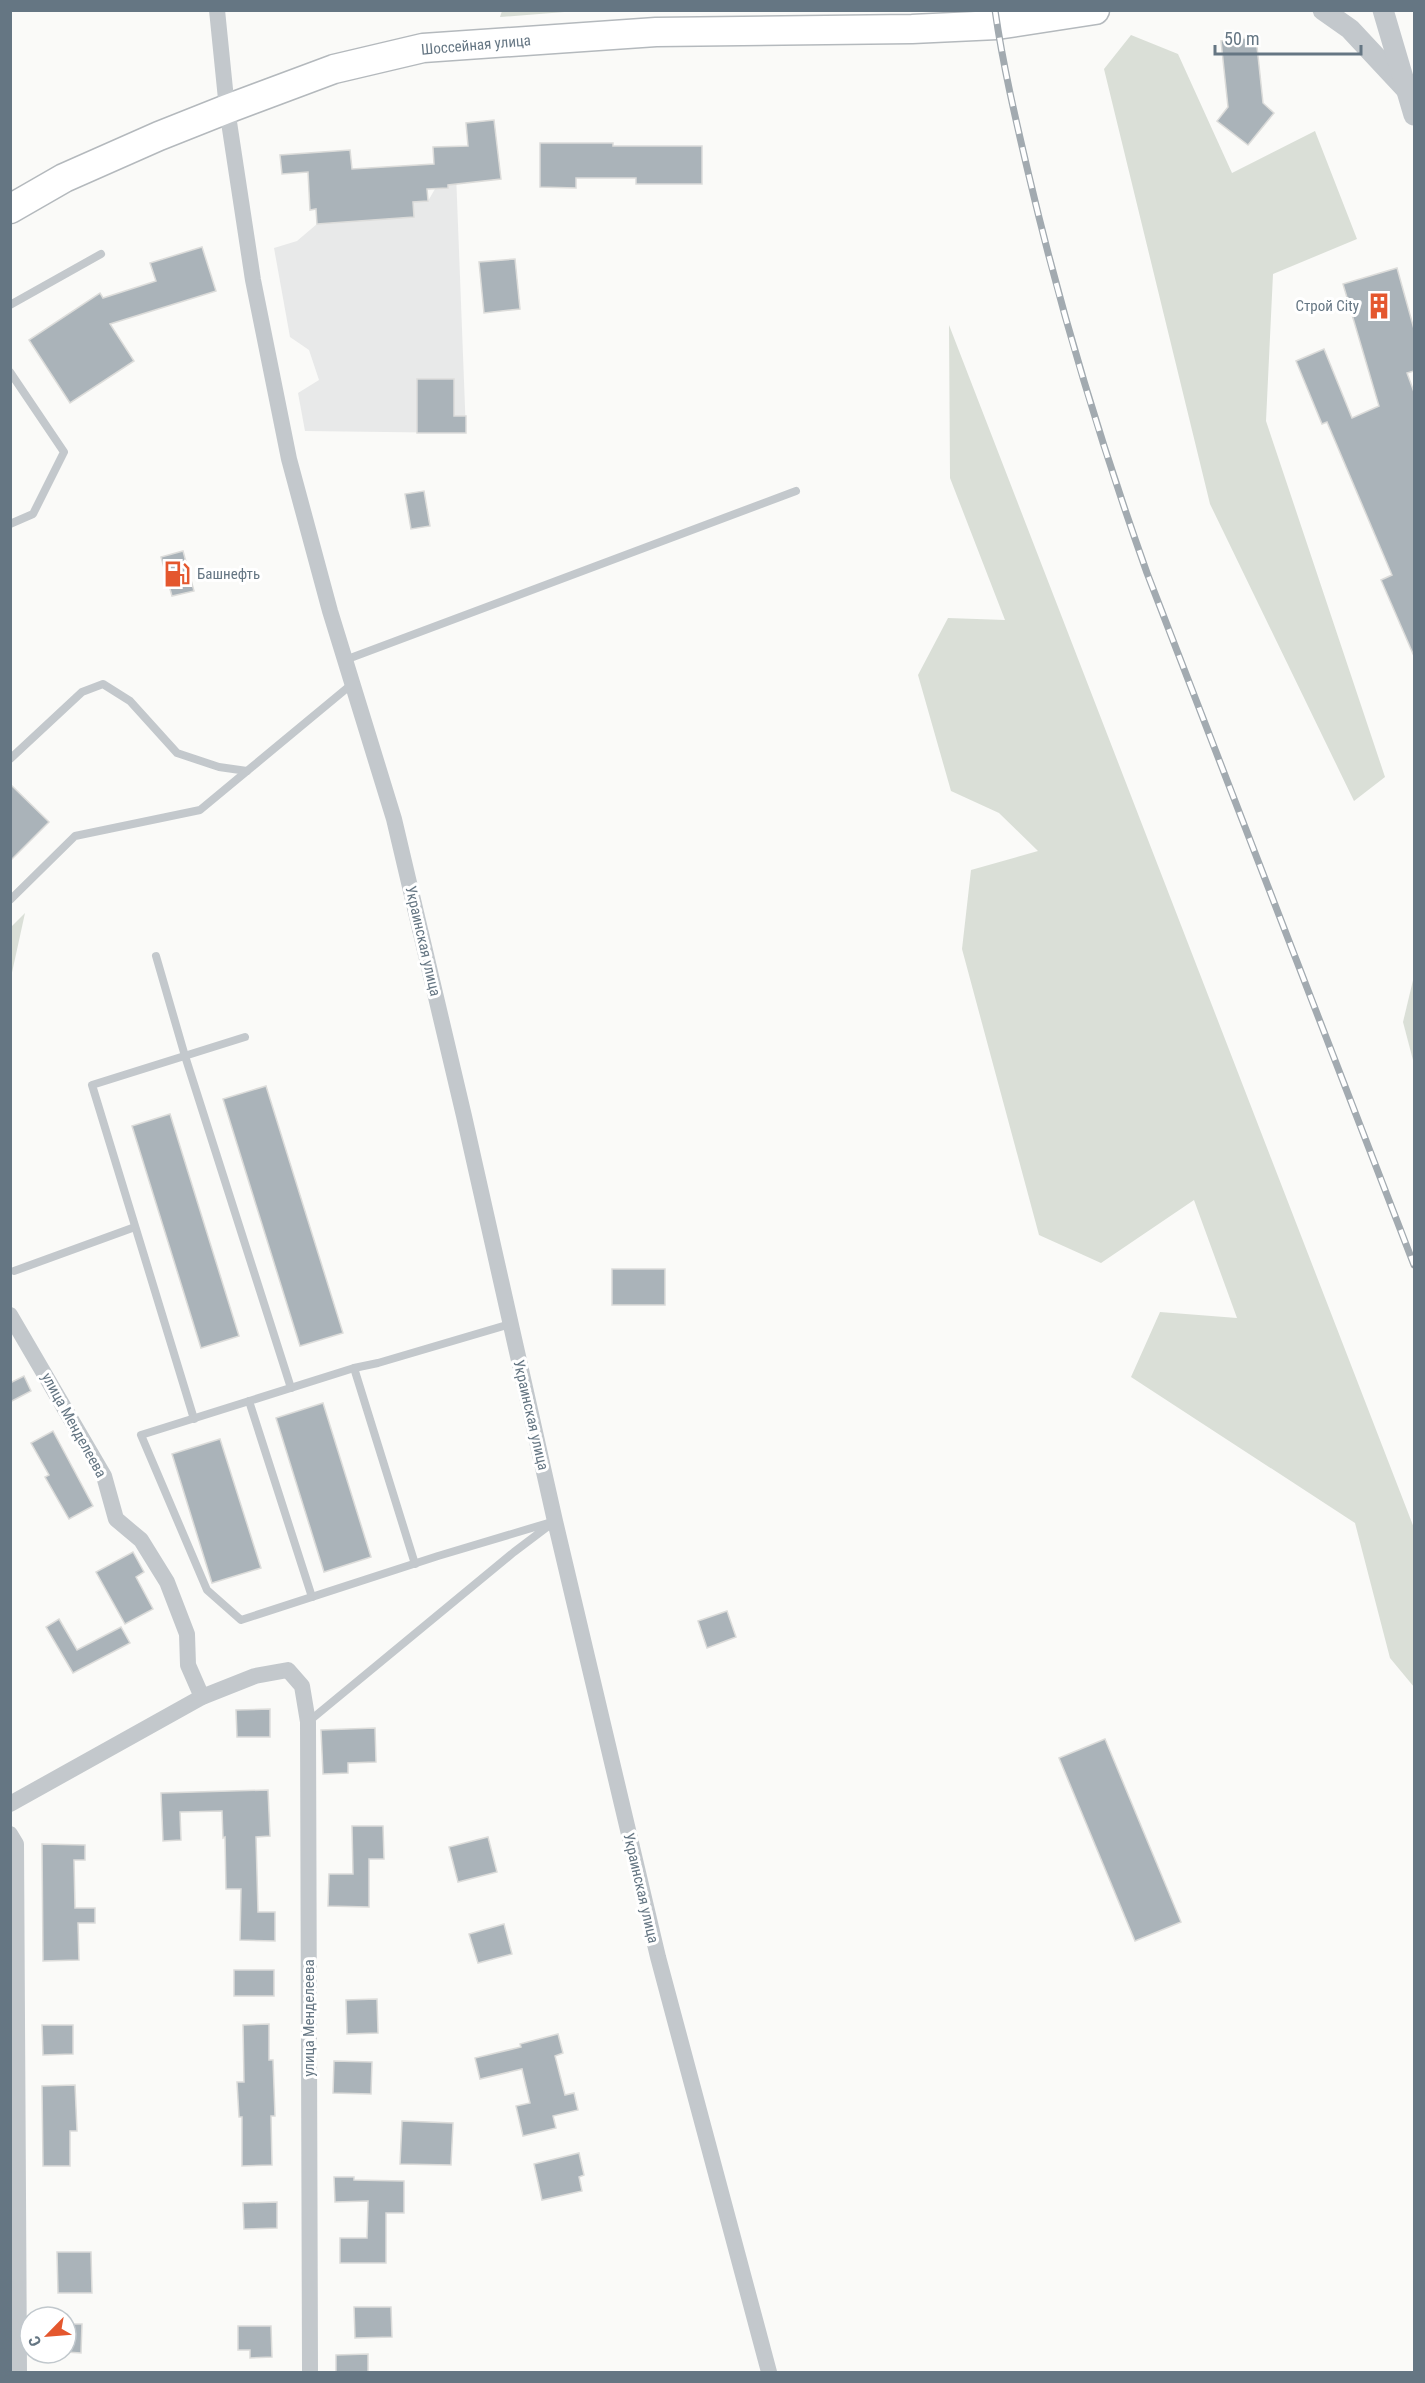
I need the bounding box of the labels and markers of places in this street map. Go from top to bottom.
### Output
building icon: Строй City [1364,291,1394,321]
place label: Строй City [1295,297,1359,315]
fuel station icon: Башнефть [162,559,192,589]
place label: Башнефть [197,565,260,583]

